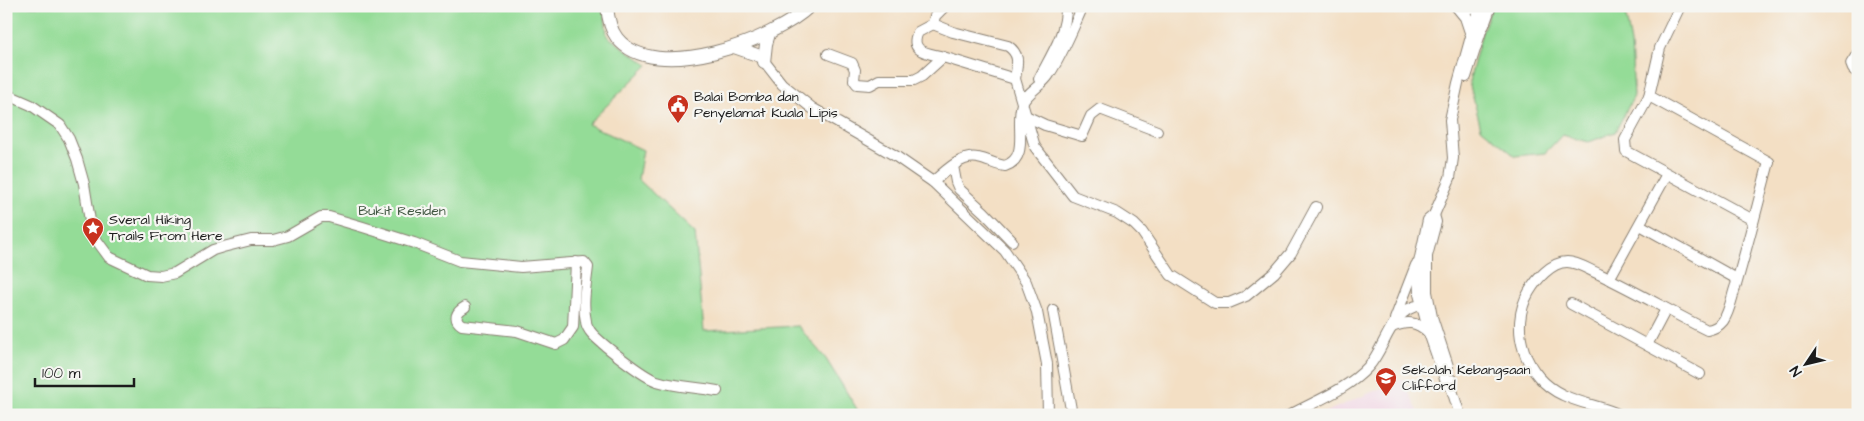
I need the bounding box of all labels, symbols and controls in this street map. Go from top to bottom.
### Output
place label: Balai Bomba dan Penyelamat Kuala Lipis [694,87,838,123]
public building icon: Balai Bomba dan Penyelamat Kuala Lipis [666,93,690,124]
park label: Bukit Residen [358,201,446,221]
place label: Sveral Hiking Trails From Here [109,210,223,246]
place icon: Sveral Hiking Trails From Here [81,216,105,247]
north arrow [1782,338,1832,388]
scale bar [35,356,134,388]
place label: Sekolah Kebangsaan Clifford [1402,360,1530,396]
text: N [1785,361,1807,380]
text: 100 m [42,363,81,384]
school or university icon: Sekolah Kebangsaan Clifford [1374,366,1398,397]

